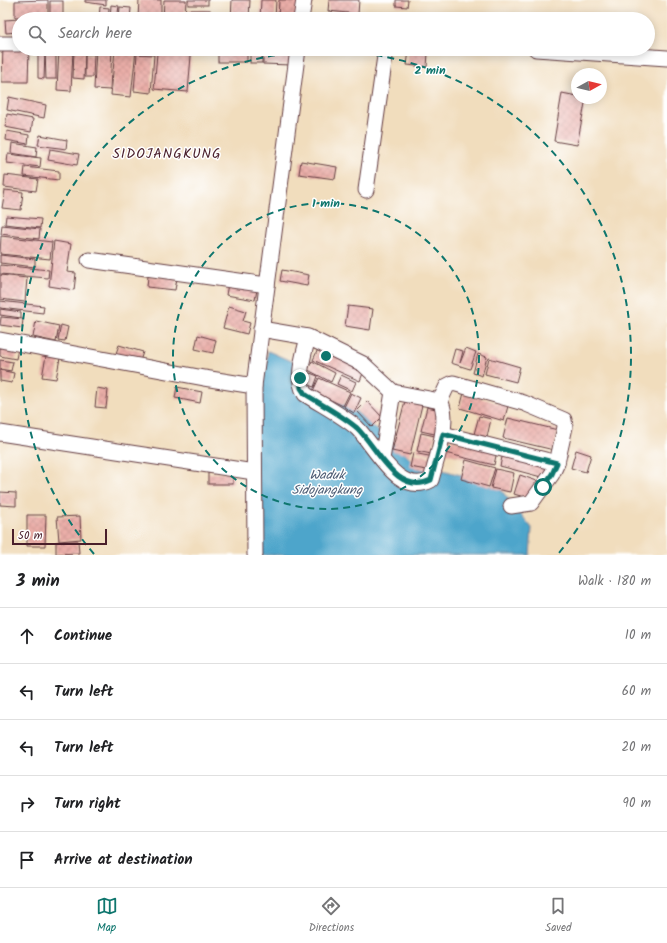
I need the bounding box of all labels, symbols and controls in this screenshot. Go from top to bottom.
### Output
search box [12,12,655,56]
text: Search here [58,22,132,46]
icon: search [26,23,48,45]
text: 2 min [414,61,446,80]
north arrow [571,68,607,104]
district label: SIDOJANGKUNG [112,143,222,165]
text: 1 min [312,194,340,213]
centre of rings [319,349,333,363]
route end [291,369,309,387]
water label: Waduk Sidojangkung [292,465,363,501]
route start [534,478,552,496]
scale bar [12,527,107,546]
text: 50 m [18,527,43,545]
text: 3 min [16,568,60,595]
text: Walk · 180 m [578,571,651,592]
text: Continue [54,624,112,648]
icon: ahead [16,625,38,647]
text: 10 m [625,625,651,646]
text: Turn left [54,680,114,704]
icon: left [16,681,38,703]
text: 60 m [622,681,651,702]
text: Turn left [54,736,114,760]
icon: left [16,737,38,759]
text: 20 m [621,737,651,758]
text: Turn right [54,792,121,816]
icon: right [16,793,38,815]
text: 90 m [623,793,651,814]
text: Arrive at destination [54,848,193,872]
icon: arrive [16,849,38,871]
tab: Map [96,895,118,937]
tab: Directions [309,895,354,937]
tab: Saved [545,895,571,937]

